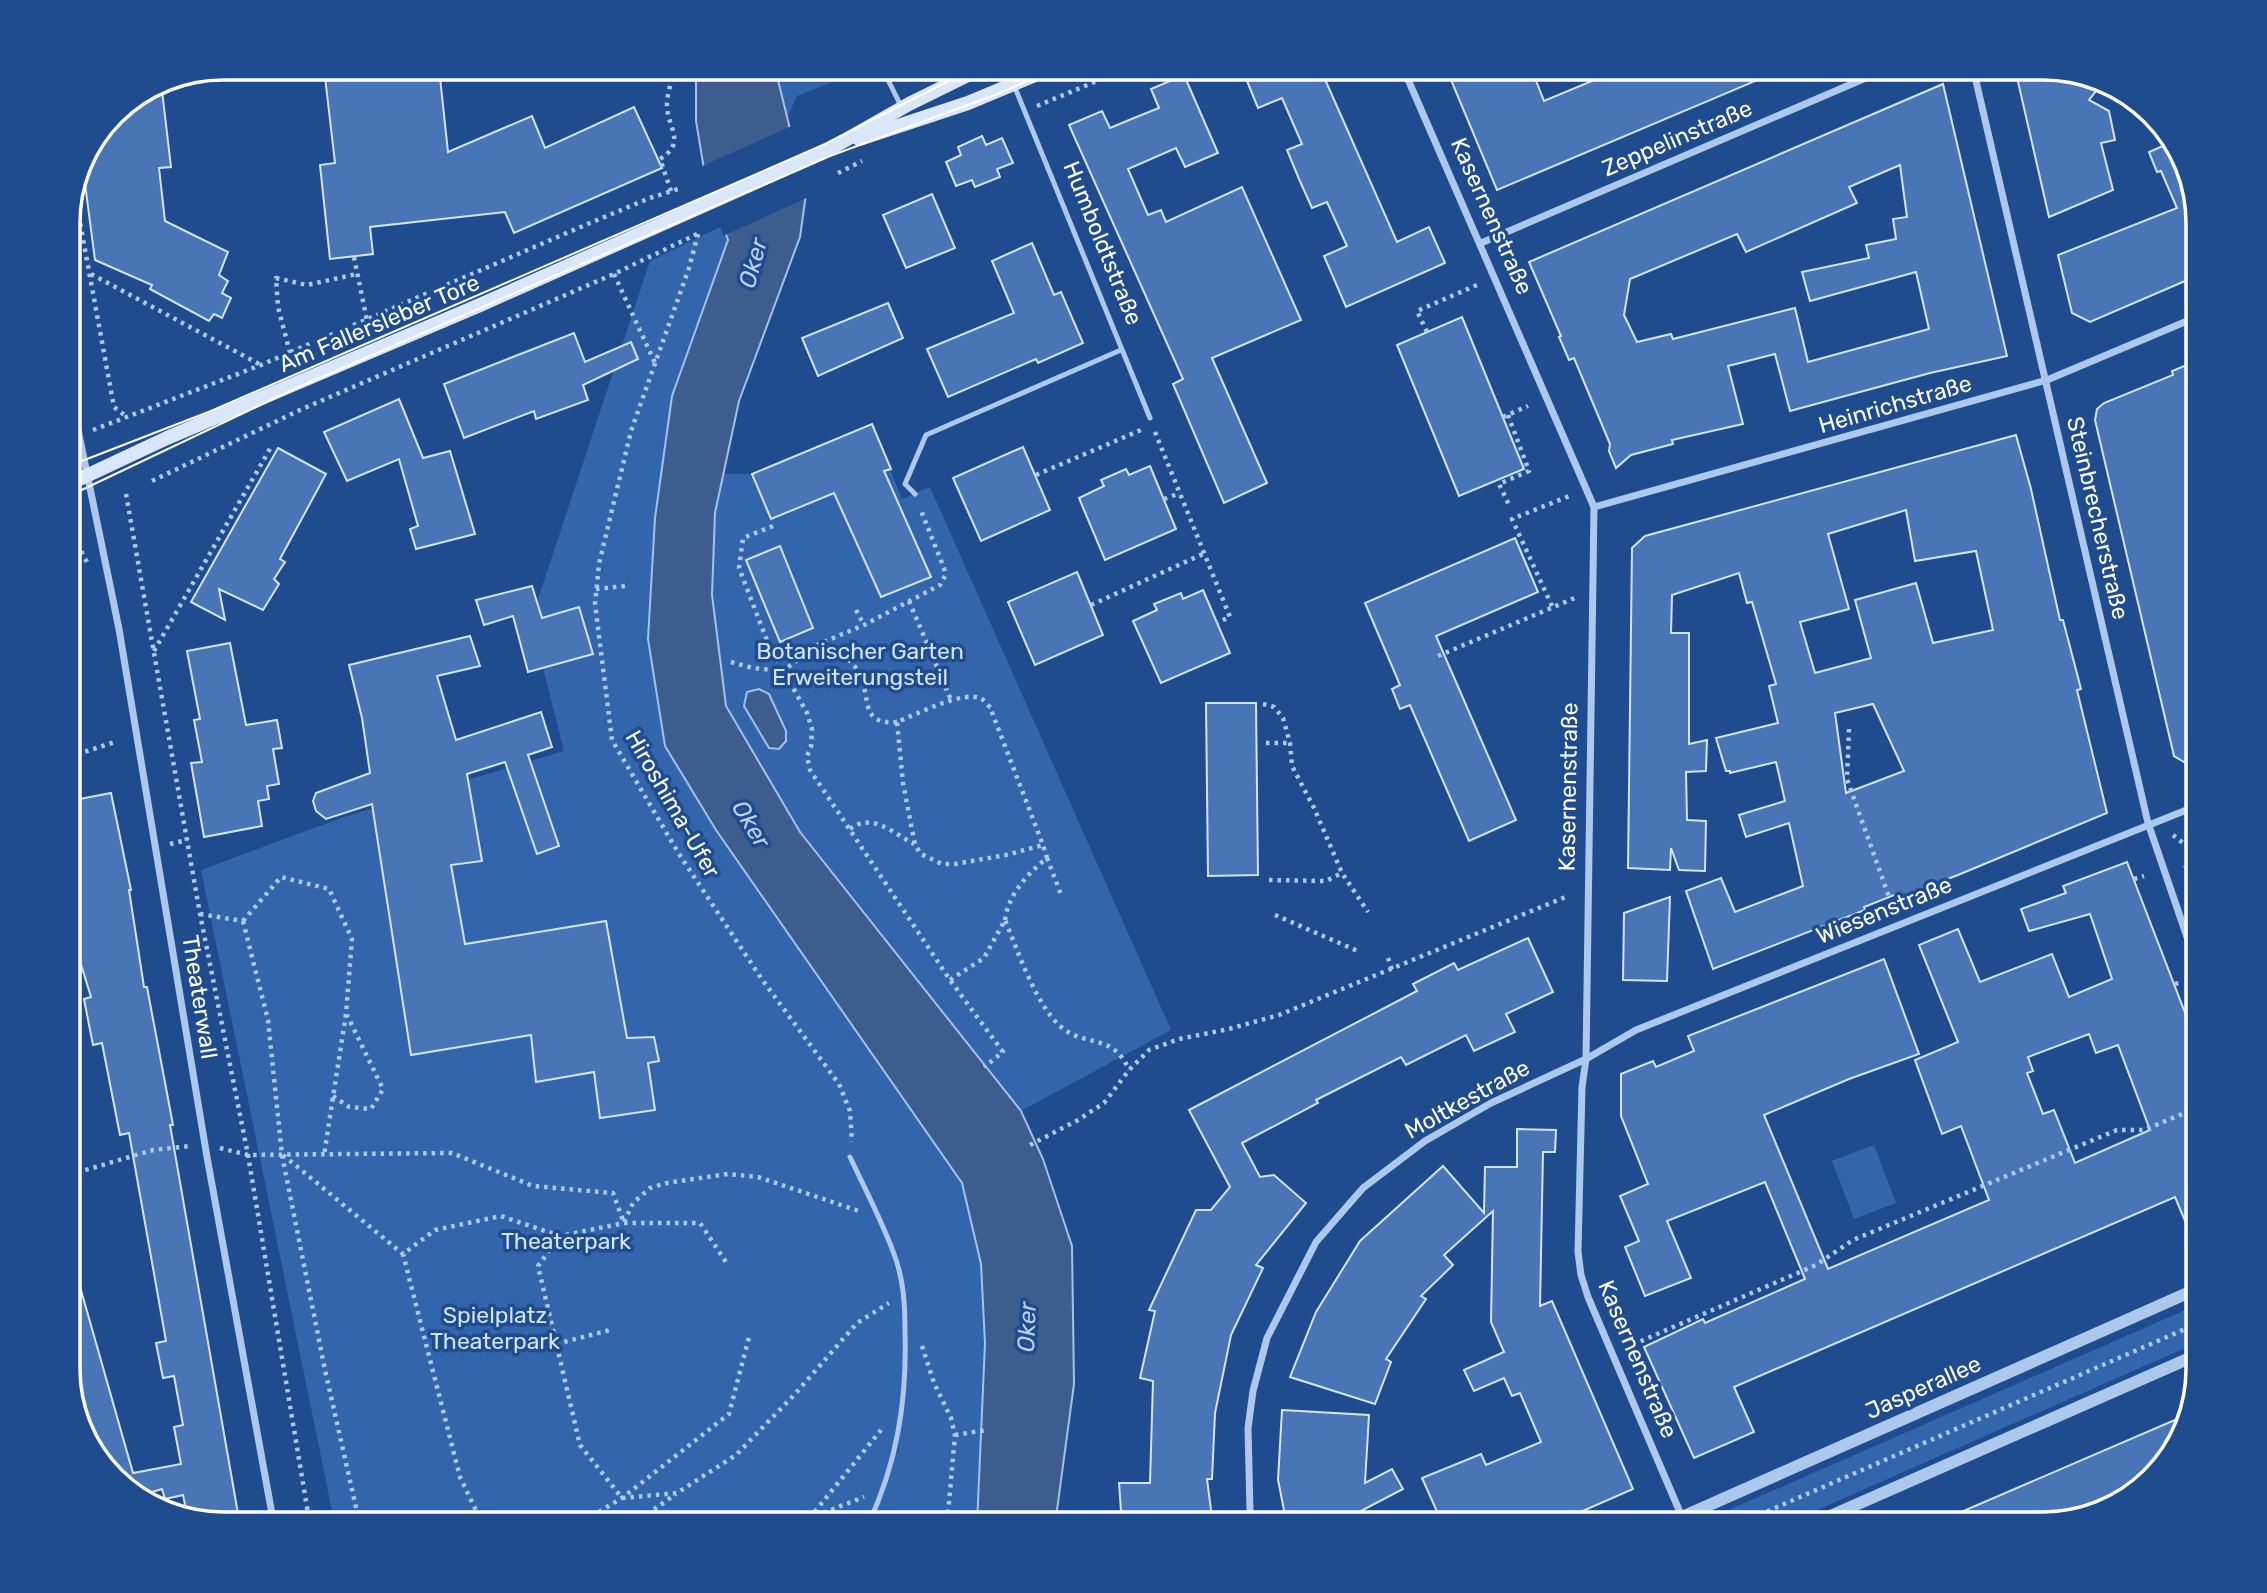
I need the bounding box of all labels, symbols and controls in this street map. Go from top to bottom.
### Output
street label: Zeppelinstraße [1598,94,1756,182]
street label: Kasernenstraße [1445,133,1539,299]
street label: Humboldtstraße [1057,157,1149,329]
water label: Oker [733,234,773,291]
street label: Am Fallersleber Tore [274,268,484,378]
street label: Heinrichstraße [1815,369,1975,439]
street label: Steinbrecherstraße [2061,414,2135,622]
park label: Botanischer Garten Erweiterungsteil [756,637,964,691]
street label: Kasernenstraße [1553,702,1583,872]
street label: Hiroshima-Ufer [619,725,727,883]
water label: Oker [726,795,776,854]
street label: Wiesenstraße [1812,870,1956,950]
street label: Theaterwall [176,933,224,1061]
street label: Moltkestraße [1400,1053,1534,1145]
park label: Theaterpark [501,1227,631,1255]
street label: Kasernenstraße [1592,1276,1684,1442]
water label: Oker [1012,1300,1042,1353]
park label: Spielplatz Theaterpark [430,1301,560,1355]
street label: Jasperallee [1861,1349,1985,1425]

